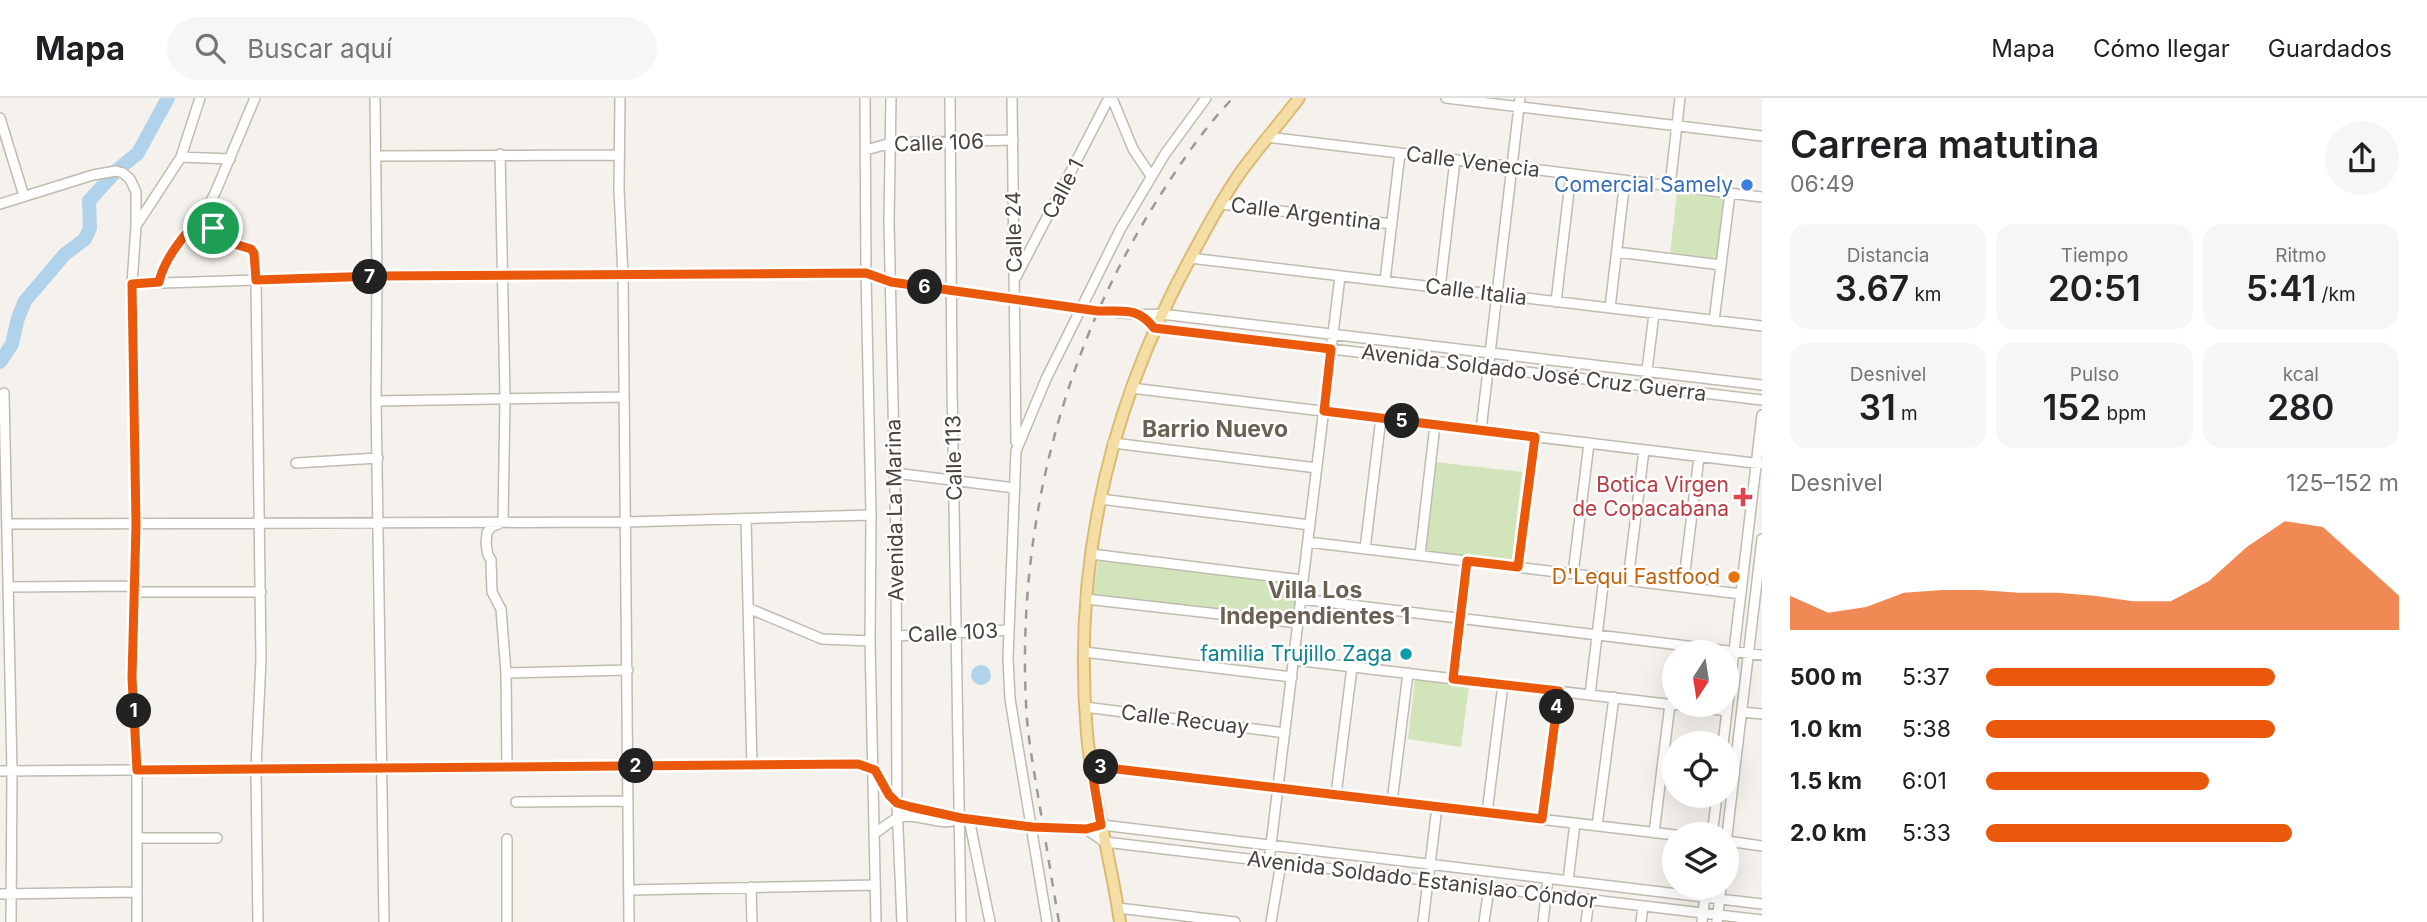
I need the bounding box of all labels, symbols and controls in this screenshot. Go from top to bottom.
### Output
search box [167,17,657,80]
text: Mapa [35,28,125,68]
icon: search [191,29,229,67]
text: Buscar aquí [247,33,392,64]
text: Mapa [1991,34,2055,63]
text: Cómo llegar [2093,34,2230,63]
text: Guardados [2268,34,2392,63]
text: Carrera matutina [1790,121,2099,167]
button: share [2325,121,2399,195]
street label: Calle 106 [893,128,985,157]
street label: Calle Venecia [1405,141,1541,182]
street label: Calle 1 [1036,155,1089,223]
text: 06:49 [1790,170,1855,198]
place label: Comercial Samely [1554,172,1733,197]
marker: Comercial Samely [1739,177,1755,193]
street label: Calle 24 [1000,191,1027,273]
street label: Calle Argentina [1230,192,1383,235]
pin [183,198,243,258]
icon: arrive [194,209,232,247]
text: Distancia [1847,244,1930,267]
text: Tiempo [2061,244,2128,267]
text: Ritmo [2275,244,2326,267]
pin: 7 [352,260,388,294]
text: 7 [364,265,375,288]
text: 3.67 [1835,267,1909,309]
text: 20:51 [2048,267,2141,309]
text: 5:41 [2246,267,2316,309]
pin: 6 [908,270,942,304]
street label: Calle Italia [1424,273,1528,310]
text: 6 [918,275,931,298]
text: km [1909,283,1942,306]
text: /km [2316,283,2356,306]
street label: Avenida Soldado José Cruz Guerra [1360,339,1708,406]
text: Desnivel [1850,363,1926,386]
text: Pulso [2070,363,2119,386]
text: kcal [2283,363,2319,386]
text: 31 [1859,386,1896,428]
text: 152 [2043,386,2101,428]
text: 280 [2267,386,2334,428]
text: m [1896,402,1918,425]
text: bpm [2101,402,2146,425]
pin: 5 [1384,404,1420,438]
text: 5 [1395,409,1408,432]
street label: Calle 113 [940,415,967,501]
district label: Barrio Nuevo [1142,415,1288,443]
street label: Avenida La Marina [880,418,909,602]
text: Desnivel [1790,469,1883,497]
text: 125–152 m [2286,469,2399,497]
place label: Botica Virgen de Copacabana [1572,472,1729,521]
marker: Botica Virgen de Copacabana [1735,489,1751,505]
place label: D'Lequi Fastfood [1552,564,1720,589]
marker: D'Lequi Fastfood [1726,569,1742,585]
district label: Villa Los Independientes 1 [1220,576,1410,630]
street label: Calle 103 [907,618,999,647]
north arrow [1662,640,1740,718]
map controls [1662,640,1739,899]
place label: familia Trujillo Zaga [1200,641,1392,666]
marker: familia Trujillo Zaga [1398,646,1414,662]
text: 500 m [1790,663,1862,691]
text: 5:37 [1902,663,1950,691]
pin: 4 [1540,690,1574,724]
pin: 1 [116,694,152,728]
text: 4 [1550,695,1563,718]
text: 1 [129,699,138,722]
street label: Calle Recuay [1120,699,1251,740]
text: 1.0 km [1790,715,1862,743]
text: 5:38 [1902,715,1951,743]
button: locate [1662,731,1739,808]
pin: 2 [618,748,654,784]
pin: 3 [1084,750,1118,784]
text: 2 [630,754,641,777]
text: 3 [1094,755,1107,778]
text: 1.5 km [1790,767,1862,795]
text: 6:01 [1902,767,1947,795]
text: 2.0 km [1790,819,1867,847]
text: 5:33 [1902,819,1951,847]
button: layers [1662,822,1739,899]
street label: Avenida Soldado Estanislao Cóndor [1246,846,1598,913]

